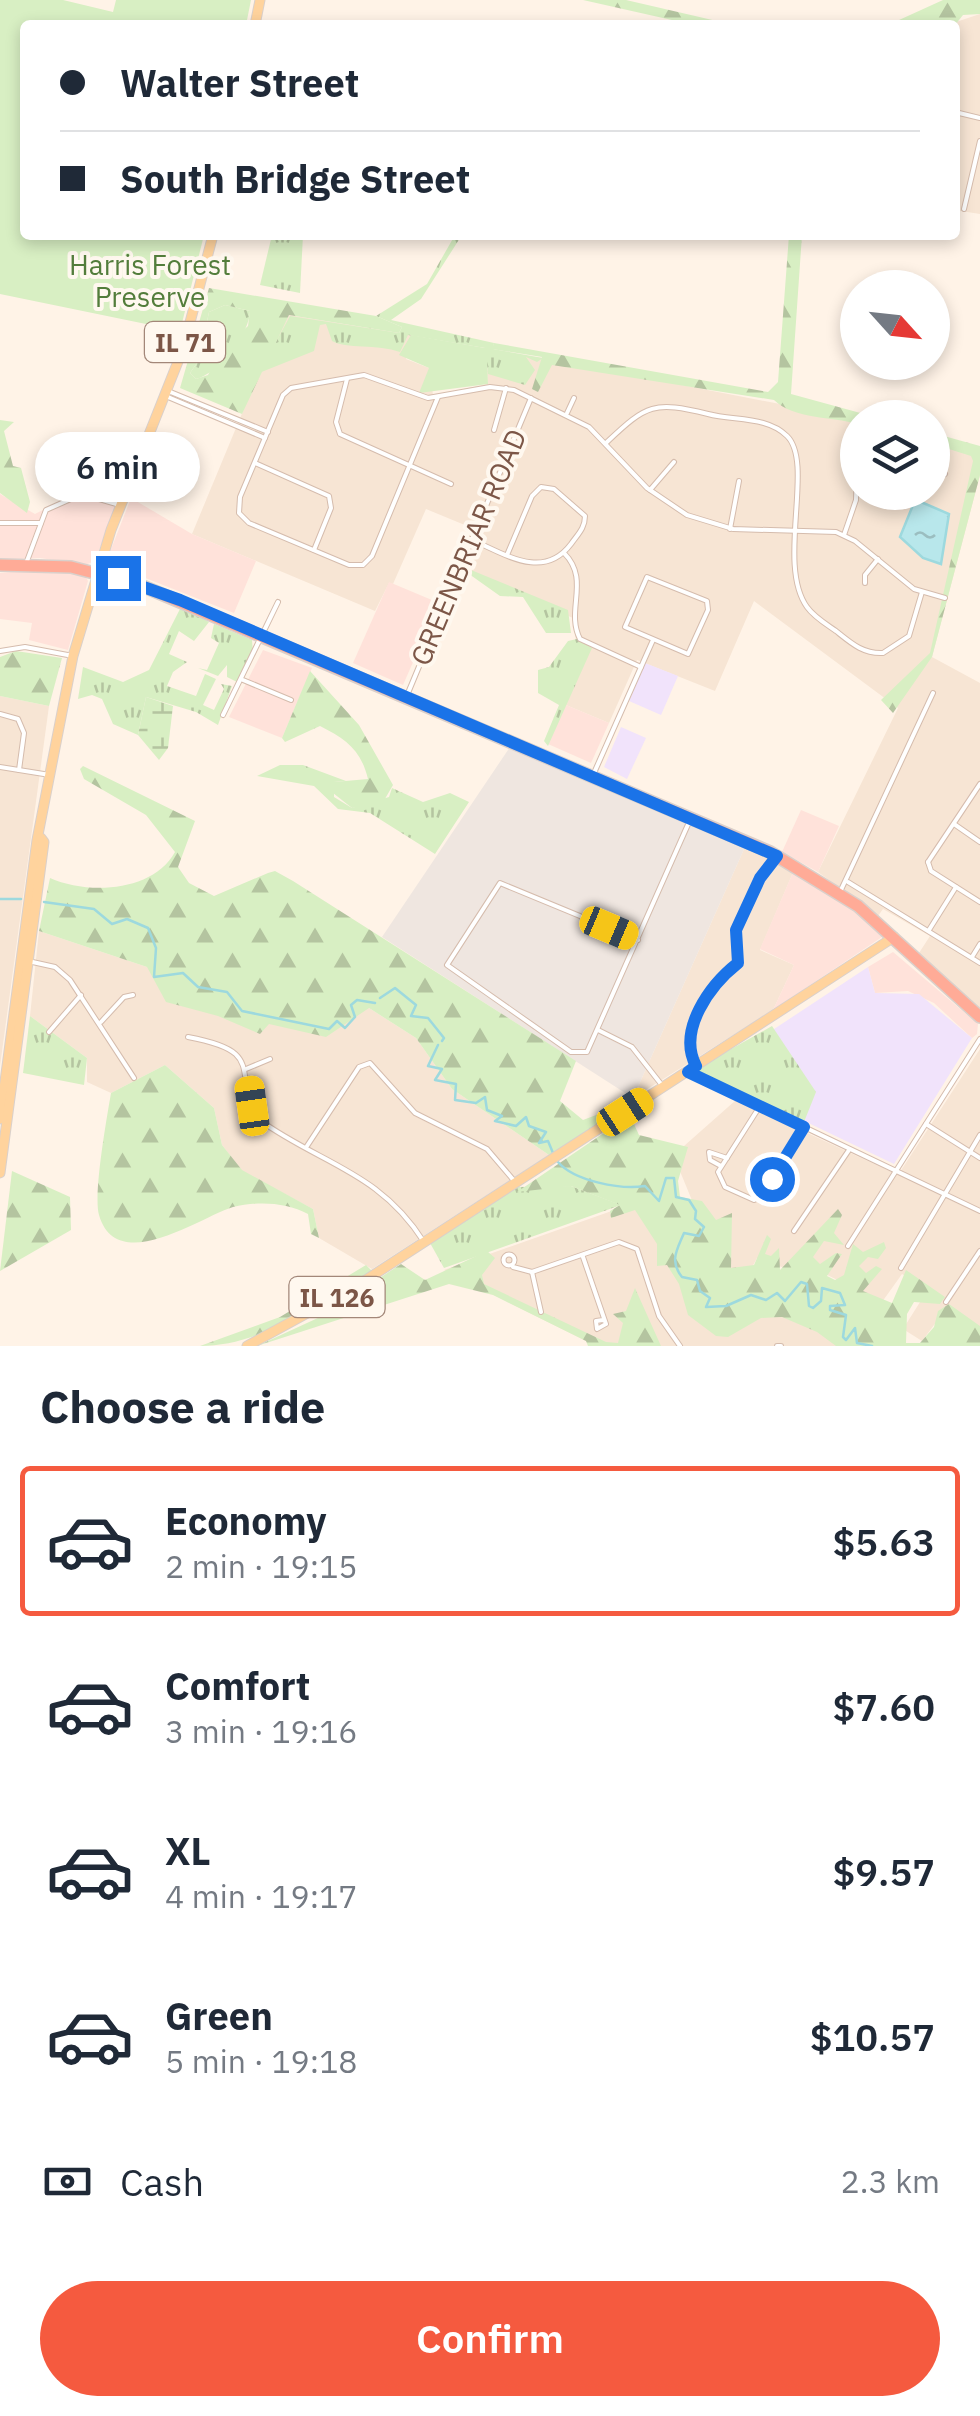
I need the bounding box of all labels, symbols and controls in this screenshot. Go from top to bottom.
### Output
text: Walter Street [120,58,359,107]
text: South Bridge Street [120,154,470,203]
park label: Harris Forest Preserve [69,246,231,315]
north arrow [840,270,950,380]
map controls [840,270,950,510]
road number: IL 71 [145,322,225,362]
button: layers [840,400,950,510]
street label: GREENBRIAR ROAD [401,423,535,671]
callout: 6 min [36,433,200,503]
text: 6 min [76,446,159,488]
route end [96,556,141,601]
car [576,902,642,954]
car [233,1074,271,1138]
car [592,1083,658,1141]
route start [750,1157,795,1202]
road number: IL 126 [290,1277,384,1317]
text: Choose a ride [40,1377,325,1435]
icon: car [45,1496,135,1586]
text: Economy [165,1496,327,1545]
text: $5.63 [832,1517,935,1566]
text: 2 min · 19:15 [165,1545,358,1587]
icon: car [45,1661,135,1751]
text: Comfort [165,1661,310,1710]
text: $7.60 [832,1682,935,1731]
text: 3 min · 19:16 [165,1710,358,1752]
icon: car [45,1826,135,1916]
text: XL [165,1826,211,1875]
text: $9.57 [832,1847,935,1896]
text: 4 min · 19:17 [165,1875,358,1917]
icon: car [45,1991,135,2081]
text: Green [165,1991,273,2040]
text: $10.57 [810,2012,935,2061]
text: 5 min · 19:18 [165,2040,358,2082]
icon: cash [40,2154,95,2209]
text: Cash [120,2157,204,2206]
text: 2.3 km [841,2160,940,2202]
button: Confirm [40,2281,940,2396]

